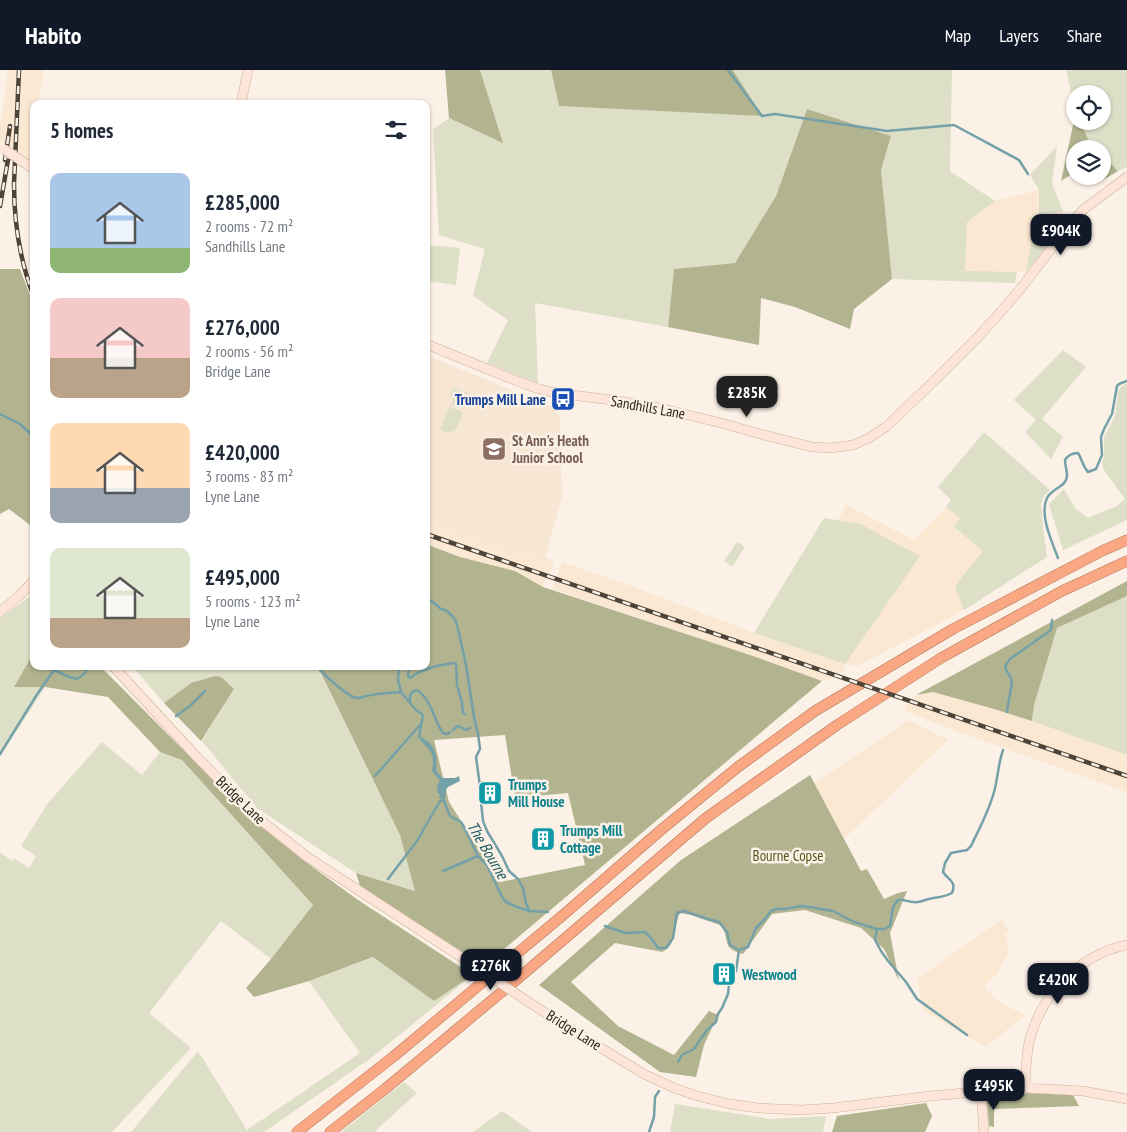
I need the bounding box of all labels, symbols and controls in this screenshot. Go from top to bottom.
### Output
text: Habito [25,20,81,51]
text: Map [945,24,971,47]
text: Layers [999,24,1039,47]
text: Share [1067,24,1102,47]
map controls [1066,85,1111,185]
button: locate [1066,85,1111,130]
icon: filters [382,116,410,144]
text: 5 homes [50,117,113,144]
button: layers [1066,140,1111,185]
text: £285,000 [205,189,280,216]
icon: home [90,193,150,253]
pin: £904K [1026,214,1096,256]
text: 2 rooms · 72 m² [205,216,293,236]
text: £904K [1042,220,1080,240]
text: Sandhills Lane [205,236,285,256]
text: £276,000 [205,314,280,341]
icon: home [90,318,150,378]
text: 2 rooms · 56 m² [205,341,293,361]
text: Bridge Lane [205,361,271,381]
pin: £285K [712,376,782,418]
text: £285K [728,382,766,402]
bus stop icon: Trumps Mill Lane [550,386,576,412]
place label: Trumps Mill Lane [455,390,546,409]
street label: Sandhills Lane [609,391,687,423]
place label: St Ann's Heath Junior School [511,431,589,467]
school or university icon: St Ann's Heath Junior School [481,436,507,462]
text: £420,000 [205,439,280,466]
icon: home [90,443,150,503]
text: 3 rooms · 83 m² [205,466,293,486]
text: Lyne Lane [205,486,260,506]
text: £495,000 [205,564,280,591]
icon: home [90,568,150,628]
text: 5 rooms · 123 m² [205,591,301,611]
text: Lyne Lane [205,611,260,631]
street label: Bridge Lane [212,772,270,828]
place label: Trumps Mill House [508,775,565,811]
building icon: Trumps Mill House [477,780,503,806]
water label: The Bourne [463,818,514,884]
place label: Trumps Mill Cottage [560,821,623,857]
building icon: Trumps Mill Cottage [530,826,556,852]
park label: Bourne Copse [753,846,823,865]
pin: £276K [456,948,526,991]
text: £276K [472,955,510,975]
building icon: Westwood [711,961,737,987]
pin: £420K [1023,962,1093,1005]
place label: Westwood [741,965,797,984]
text: £420K [1039,969,1077,989]
street label: Bridge Lane [543,1006,605,1054]
pin: £495K [959,1068,1029,1111]
text: £495K [975,1075,1013,1095]

